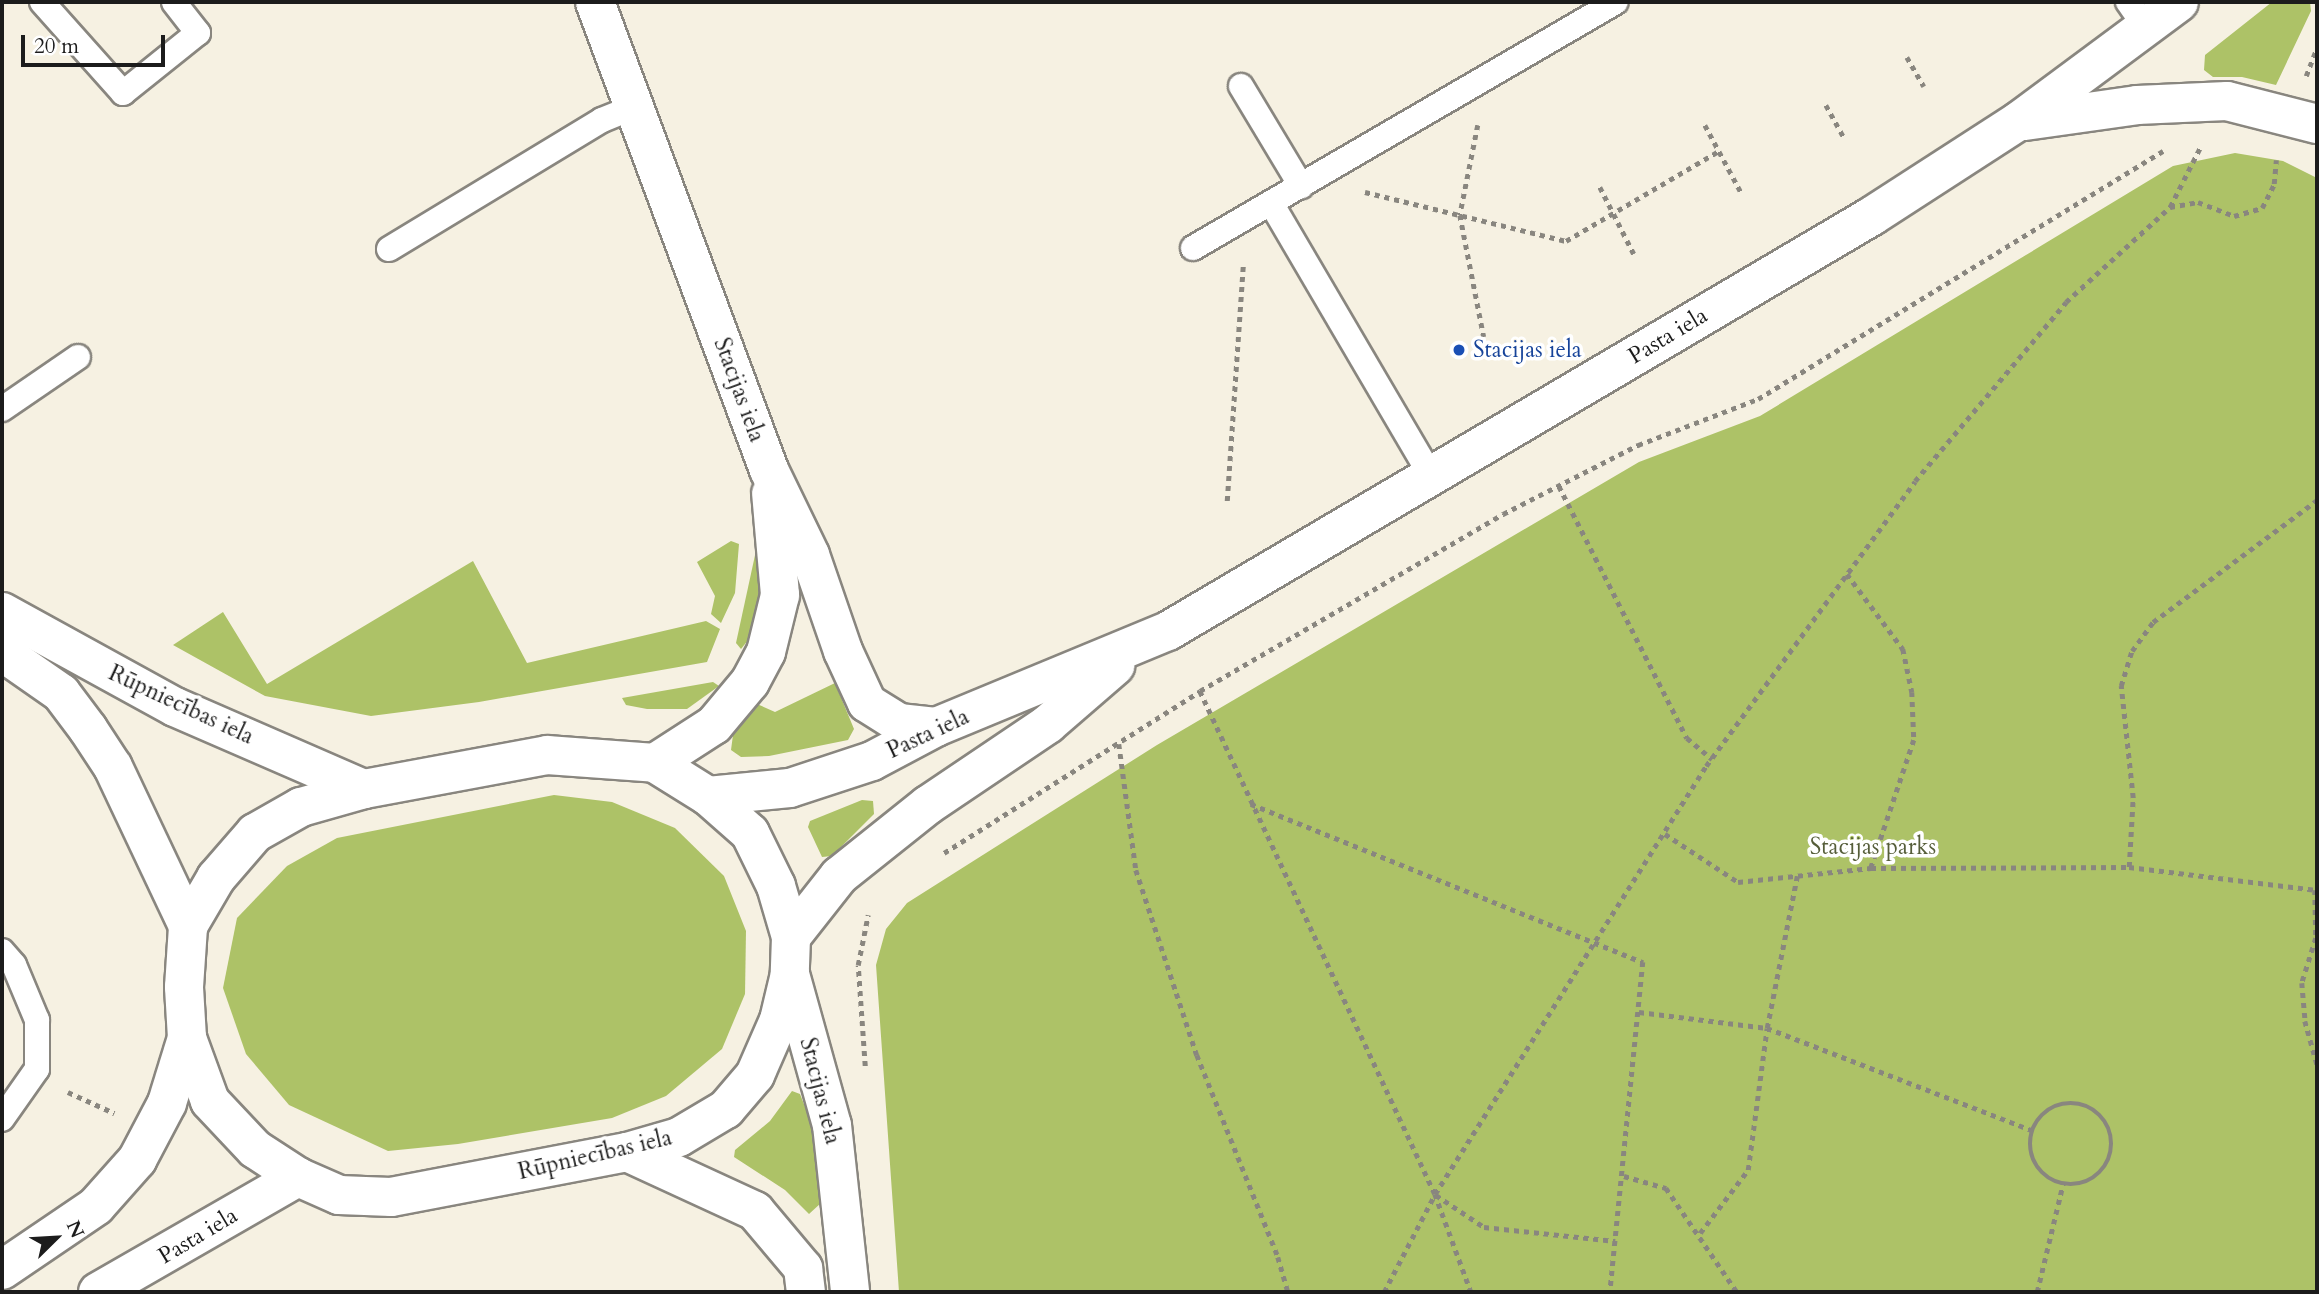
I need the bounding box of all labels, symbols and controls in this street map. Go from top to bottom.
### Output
scale bar [24,21,168,65]
text: 20 m [34,32,79,61]
street label: Pasta iela [1623,302,1713,370]
street label: Stacijas iela [707,334,771,446]
place label: Stacijas iela [1473,336,1582,364]
marker: Stacijas iela [1451,342,1467,358]
street label: Rūpniecības iela [104,659,258,751]
street label: Pasta iela [883,703,973,765]
park label: Stacijas parks [1810,833,1936,861]
street label: Stacijas iela [793,1035,847,1147]
street label: Rūpniecības iela [515,1124,675,1186]
street label: Pasta iela [153,1202,243,1270]
north arrow [21,1203,91,1273]
text: N [60,1217,90,1242]

